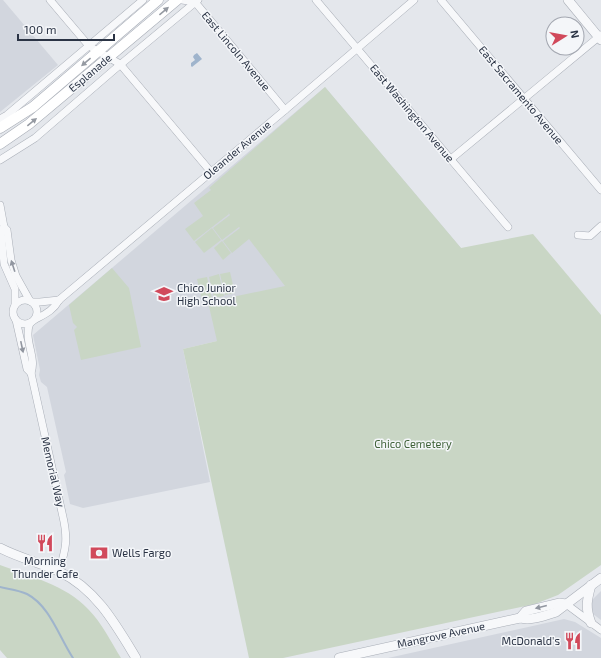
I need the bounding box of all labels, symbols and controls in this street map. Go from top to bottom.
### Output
one-way arrow [158,7,169,16]
street label: East Lincoln Avenue [199,8,273,93]
scale bar [18,16,114,42]
north arrow [545,16,585,56]
text: 100 m [24,22,56,36]
text: N [568,29,582,39]
street label: East Sacramento Avenue [477,43,566,146]
street label: Esplanade [66,51,114,94]
one-way arrow [81,57,91,66]
street label: East Washington Avenue [368,61,457,164]
one-way arrow [27,117,37,126]
street label: Oleander Avenue [200,117,273,182]
one-way arrow [10,259,16,271]
place label: Chico Junior High School [177,281,237,307]
school or university icon: Chico Junior High School [154,284,174,304]
one-way arrow [20,341,26,354]
street label: Memorial Way [39,435,68,509]
park label: Chico Cemetery [374,437,452,450]
restaurant icon: Morning Thunder Cafe [35,533,55,553]
bank icon: Wells Fargo [89,543,109,563]
place label: Wells Fargo [112,546,171,559]
place label: Morning Thunder Cafe [12,554,78,580]
one-way arrow [535,604,547,610]
street label: Mangrove Avenue [396,619,486,650]
restaurant icon: McDonald's [563,631,583,651]
place label: McDonald's [502,634,560,647]

